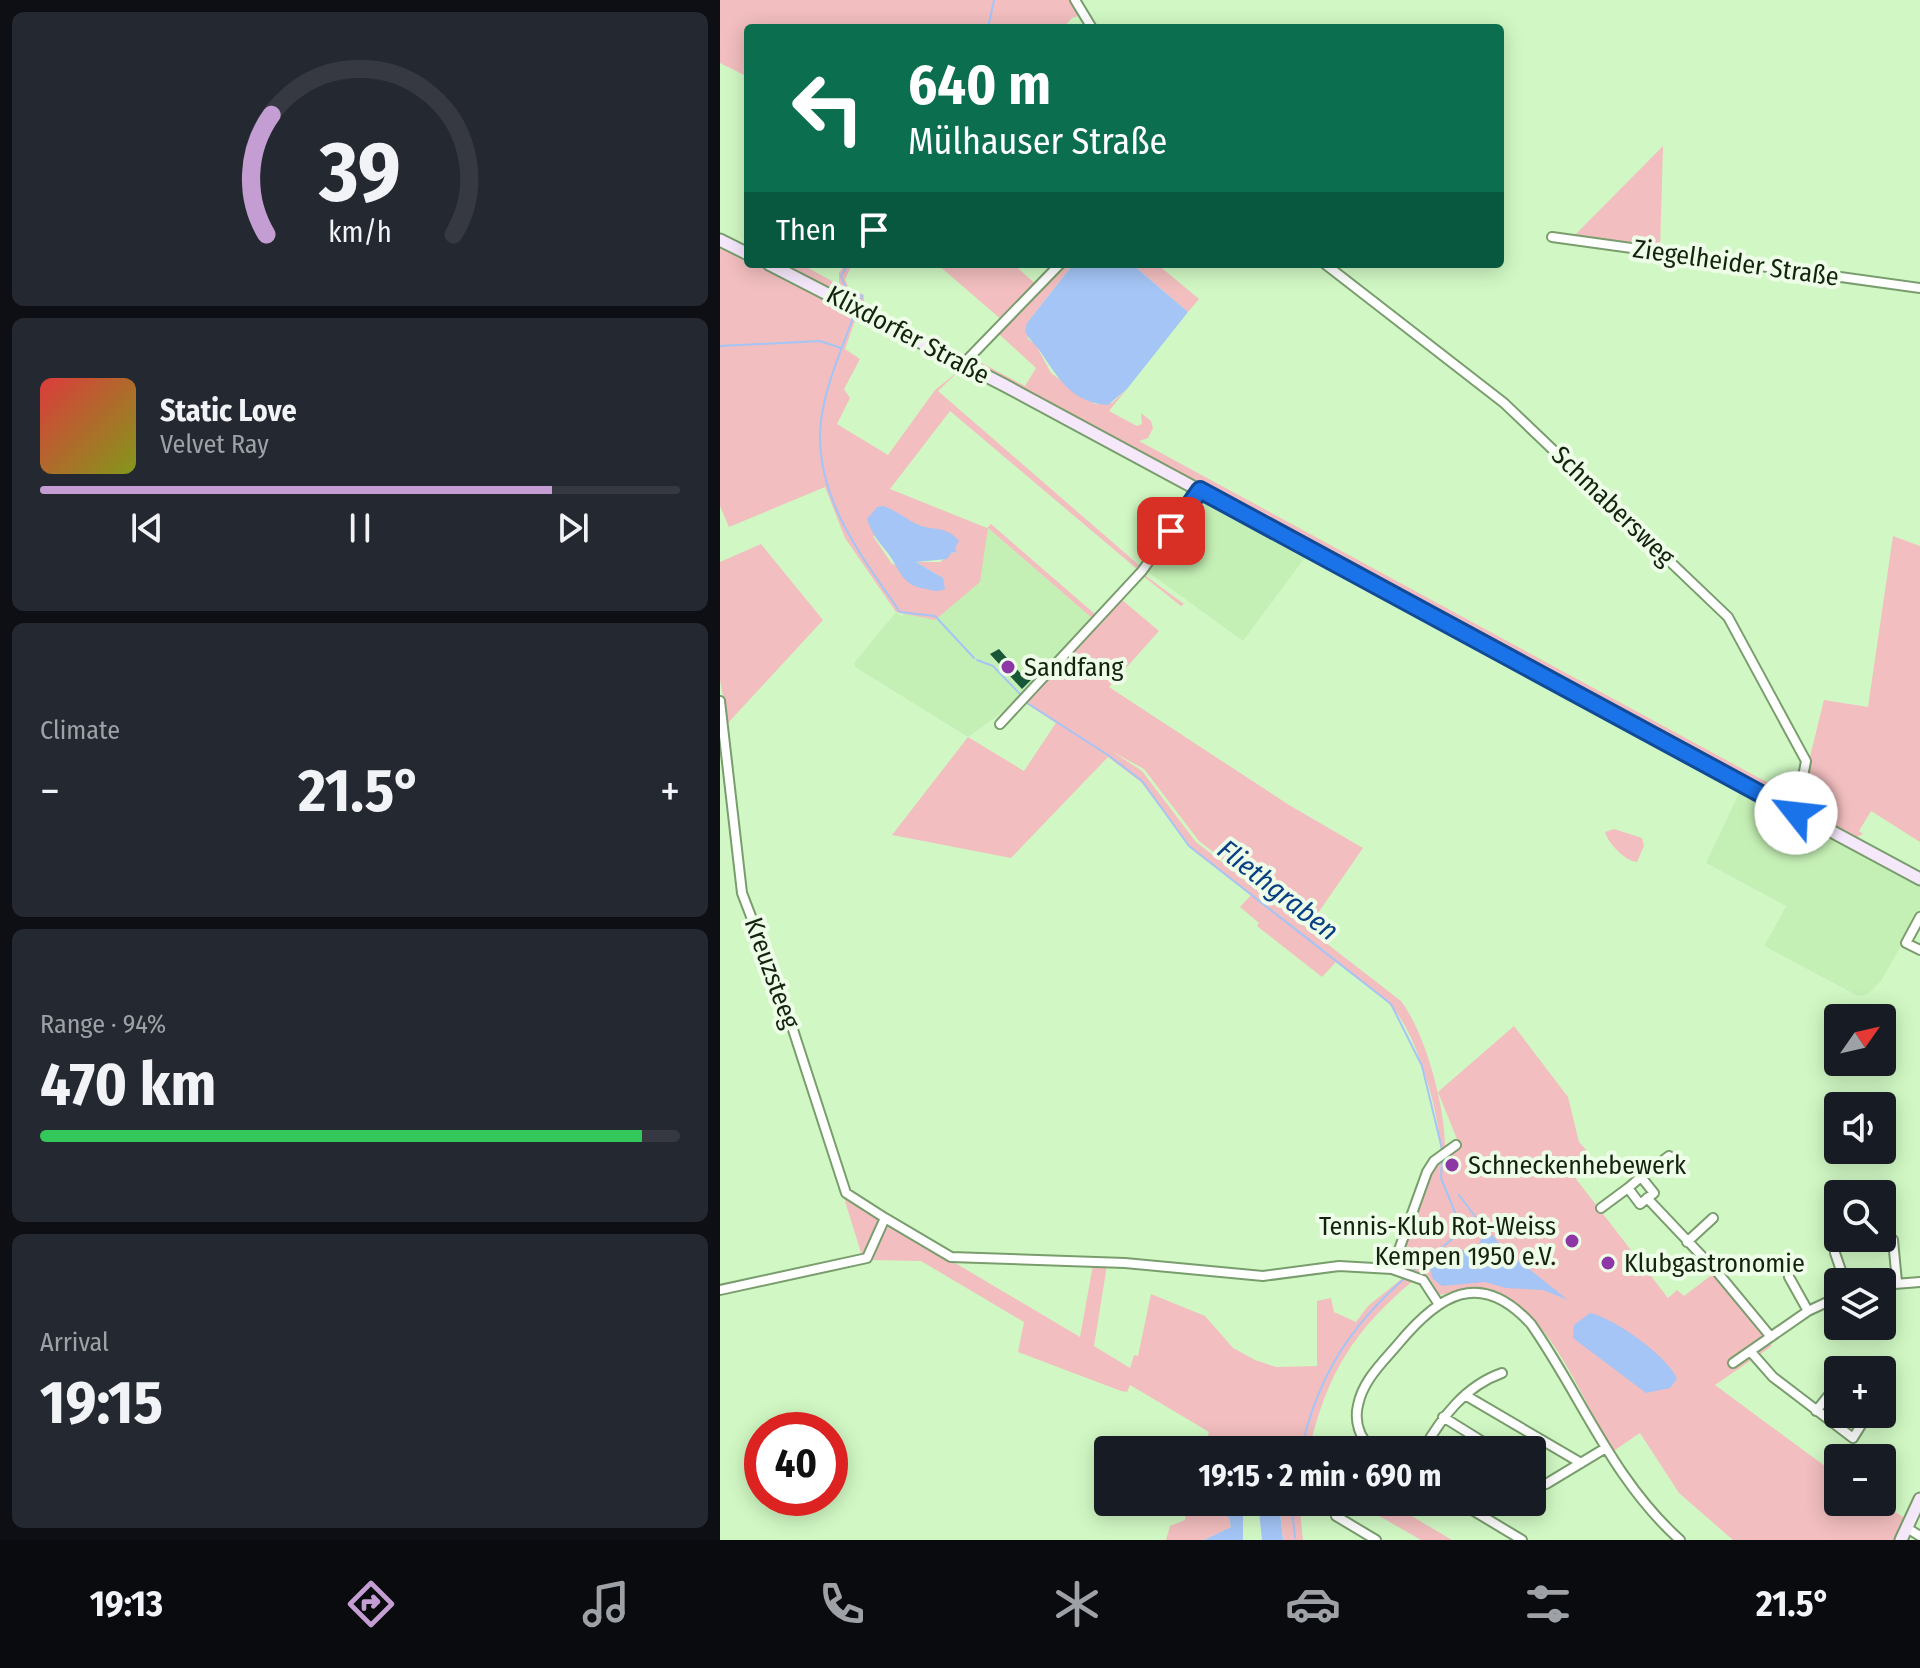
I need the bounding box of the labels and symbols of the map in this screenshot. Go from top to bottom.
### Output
street label: Ziegelheider Straße [1631,233,1841,293]
street label: Klixdorfer Straße [821,279,995,391]
street label: Schmabersweg [1545,440,1681,573]
pin [1137,497,1205,565]
place label: Sandfang [1024,652,1124,683]
marker: Sandfang [999,658,1017,676]
position arrow [1754,771,1838,855]
water label: Fliethgraben [1211,833,1345,947]
street label: Kreuzsteeg [738,913,807,1033]
north arrow [1824,1004,1896,1076]
place label: Schneckenhebewerk [1468,1150,1687,1181]
marker: Schneckenhebewerk [1443,1156,1461,1174]
place label: Tennis-Klub Rot-Weiss Kempen 1950 e.V. [1319,1211,1556,1272]
marker: Tennis-Klub Rot-Weiss Kempen 1950 e.V. [1563,1232,1581,1250]
place label: Klubgastronomie [1624,1248,1805,1279]
marker: Klubgastronomie [1599,1254,1617,1272]
speed limit sign: 40 [744,1412,848,1516]

